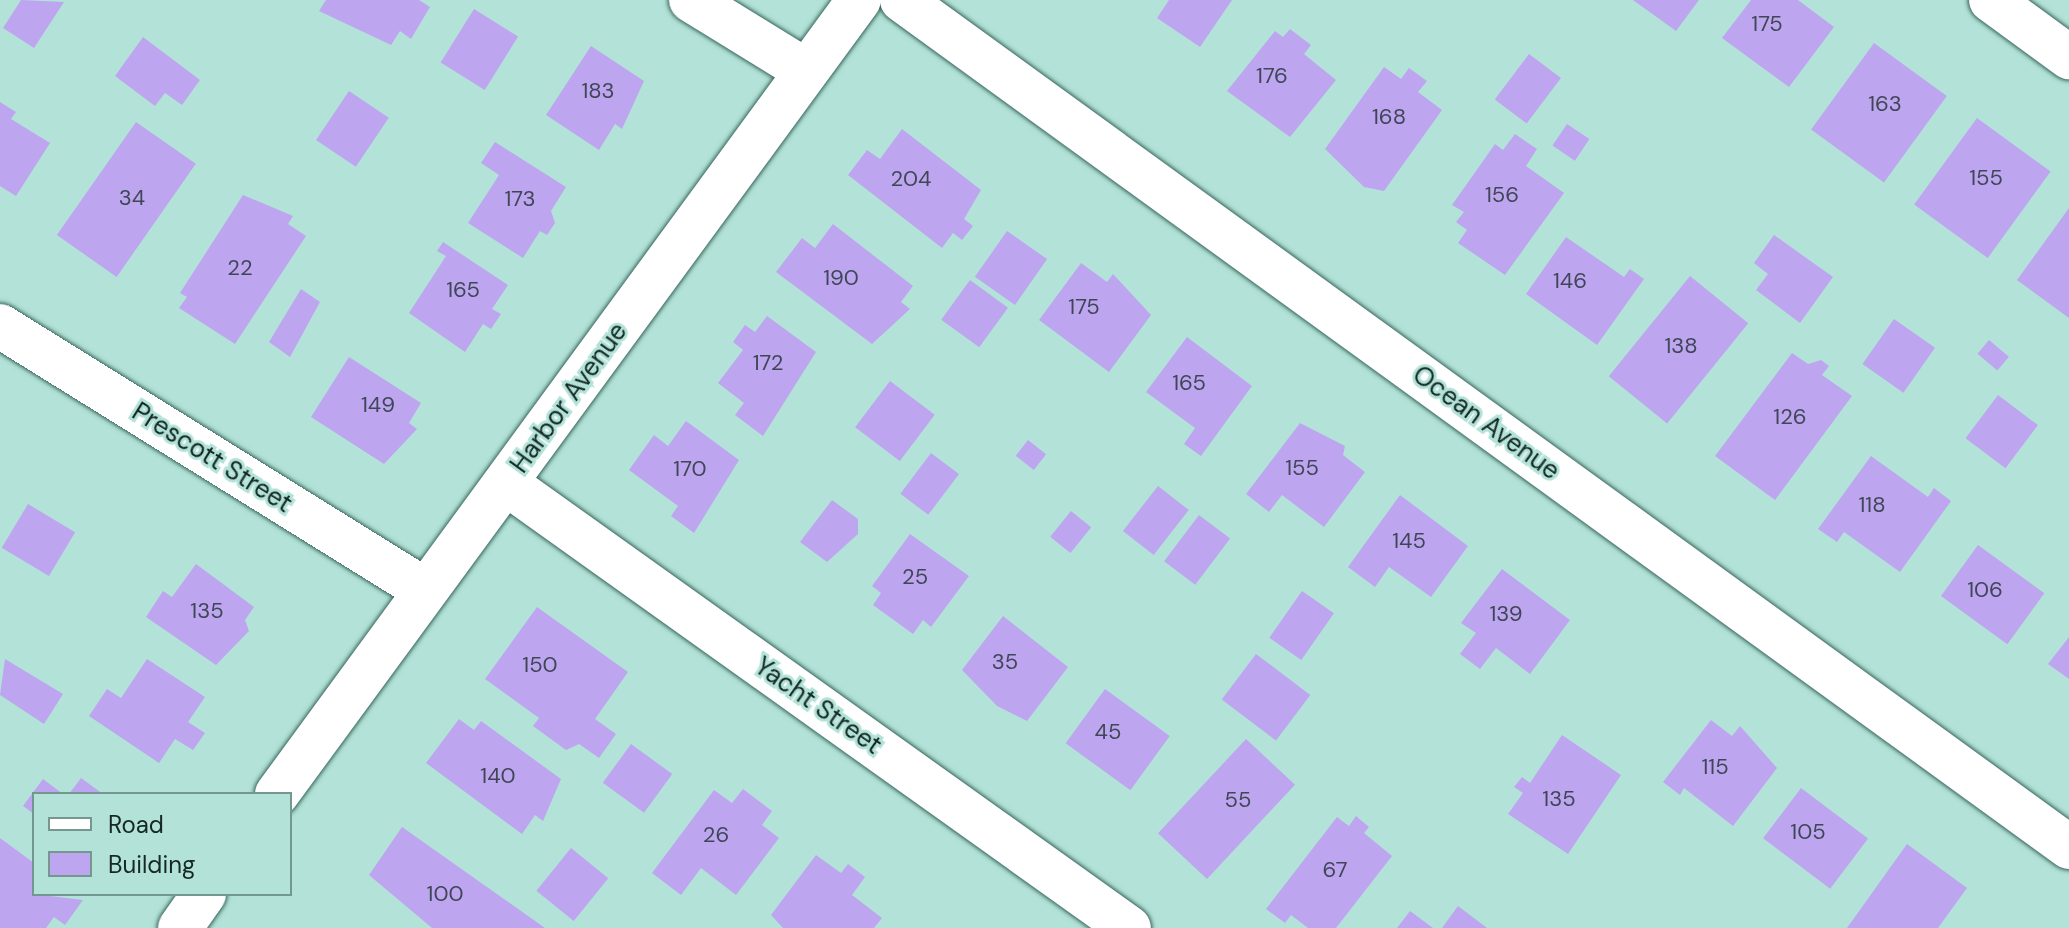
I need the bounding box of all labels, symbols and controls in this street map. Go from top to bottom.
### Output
house number: 175 [1751,11,1783,37]
house number: 176 [1256,63,1288,89]
house number: 183 [581,78,615,104]
house number: 163 [1868,91,1902,117]
house number: 168 [1372,104,1406,130]
house number: 155 [1969,165,2003,191]
house number: 204 [891,166,931,192]
house number: 156 [1485,182,1519,208]
house number: 34 [119,185,145,211]
house number: 173 [504,186,536,212]
house number: 22 [227,255,253,281]
house number: 190 [823,265,859,291]
house number: 146 [1553,268,1587,294]
house number: 165 [446,277,480,303]
house number: 175 [1068,294,1100,320]
street label: Harbor Avenue [504,317,634,479]
house number: 138 [1664,333,1698,359]
house number: 172 [753,350,783,376]
street label: Ocean Avenue [1406,359,1566,487]
house number: 165 [1172,370,1206,396]
house number: 149 [361,392,395,418]
street label: Prescott Street [126,396,298,520]
house number: 126 [1773,404,1807,430]
house number: 155 [1285,455,1319,481]
house number: 170 [673,456,707,482]
house number: 118 [1858,492,1886,518]
house number: 145 [1392,528,1426,554]
house number: 25 [902,564,928,590]
house number: 106 [1967,577,2003,603]
house number: 135 [190,598,224,624]
house number: 139 [1489,601,1523,627]
house number: 35 [992,649,1018,675]
street label: Yacht Street [748,651,888,761]
house number: 150 [522,652,558,678]
house number: 45 [1095,719,1121,745]
house number: 115 [1701,754,1729,780]
house number: 140 [480,763,516,789]
house number: 135 [1542,786,1576,812]
house number: 55 [1225,787,1251,813]
legend [32,792,292,896]
text: Road [108,809,164,840]
house number: 105 [1790,819,1826,845]
house number: 26 [703,822,729,848]
text: Building [108,849,195,880]
house number: 67 [1323,857,1347,883]
house number: 100 [427,881,463,907]

